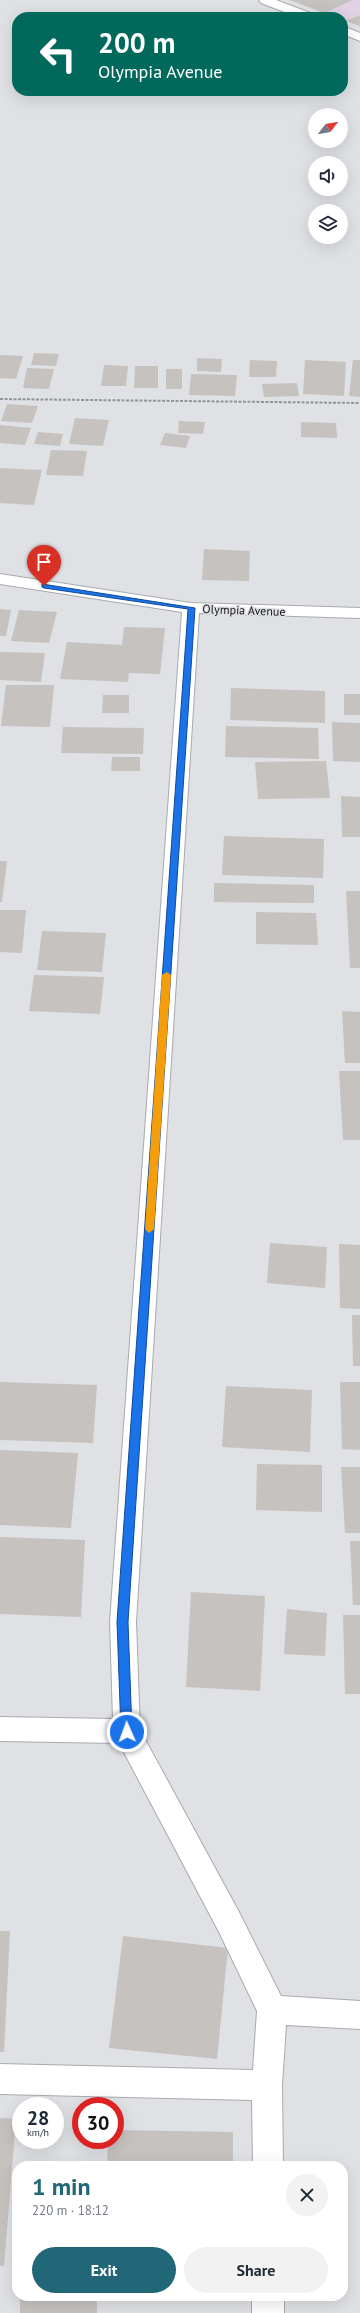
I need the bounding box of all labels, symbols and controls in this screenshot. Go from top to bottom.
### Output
text: 200 m [98,24,175,61]
icon: left [32,28,84,80]
text: Olympia Avenue [98,60,223,83]
north arrow [308,108,348,148]
map controls [308,108,348,244]
button: sound [308,156,348,196]
button: layers [308,204,348,244]
pin [27,545,61,586]
icon: arrive [33,551,55,573]
street label: Olympia Avenue [202,601,286,619]
position arrow [106,1711,148,1753]
speed limit sign: 30 [72,2097,124,2149]
text: 28 [27,2105,49,2131]
text: km/h [27,2126,49,2139]
text: 1 min [32,2171,91,2202]
button: close [286,2174,328,2216]
text: 220 m · 18:12 [32,2202,109,2219]
button: Exit [32,2247,176,2293]
button: Share [184,2247,328,2293]

